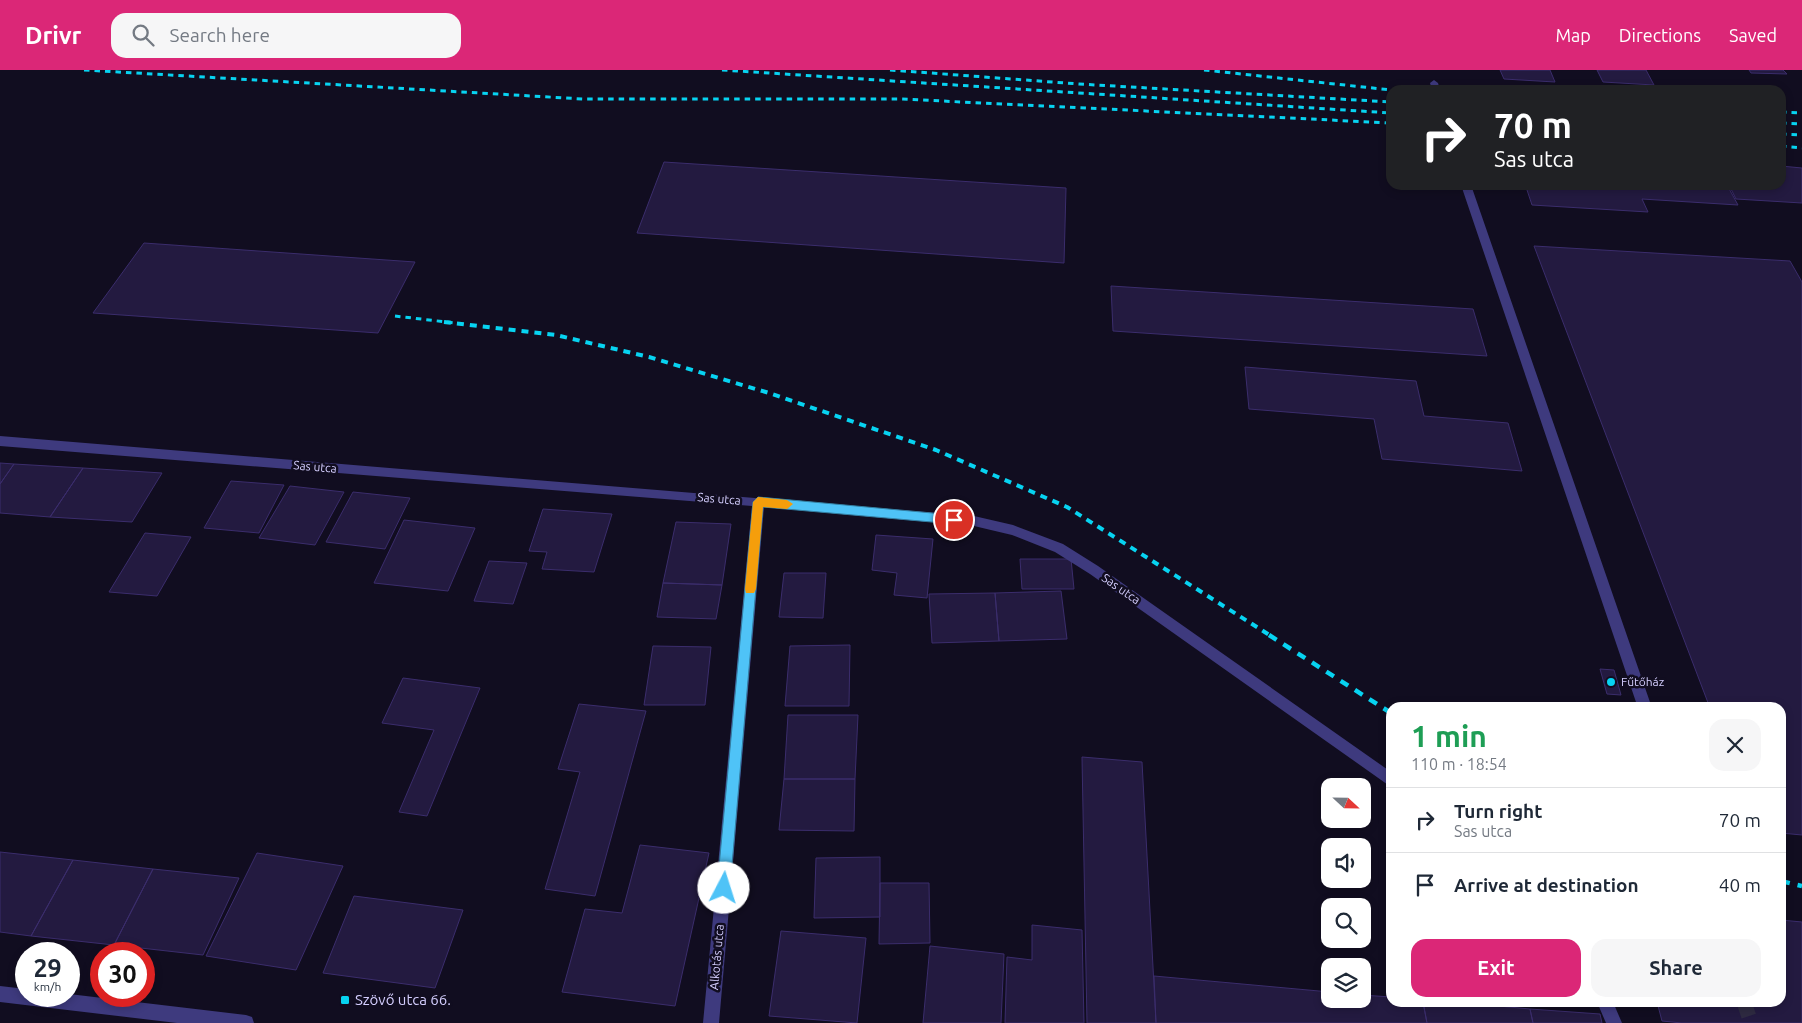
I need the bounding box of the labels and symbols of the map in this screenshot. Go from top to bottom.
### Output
street label: Sas utca [293,458,337,475]
street label: Sas utca [697,490,741,507]
pin [933,499,975,541]
street label: Sas utca [1100,571,1143,606]
place label: Fűtőház [1621,675,1665,688]
marker: Fűtőház [1605,676,1617,688]
north arrow [1321,778,1371,828]
position arrow [697,861,749,913]
street label: Alkotás utca [707,924,726,990]
speed limit sign: 30 [90,942,155,1007]
place label: Szövő utca 66. [355,991,451,1008]
marker: Szövő utca 66. [339,994,351,1006]

